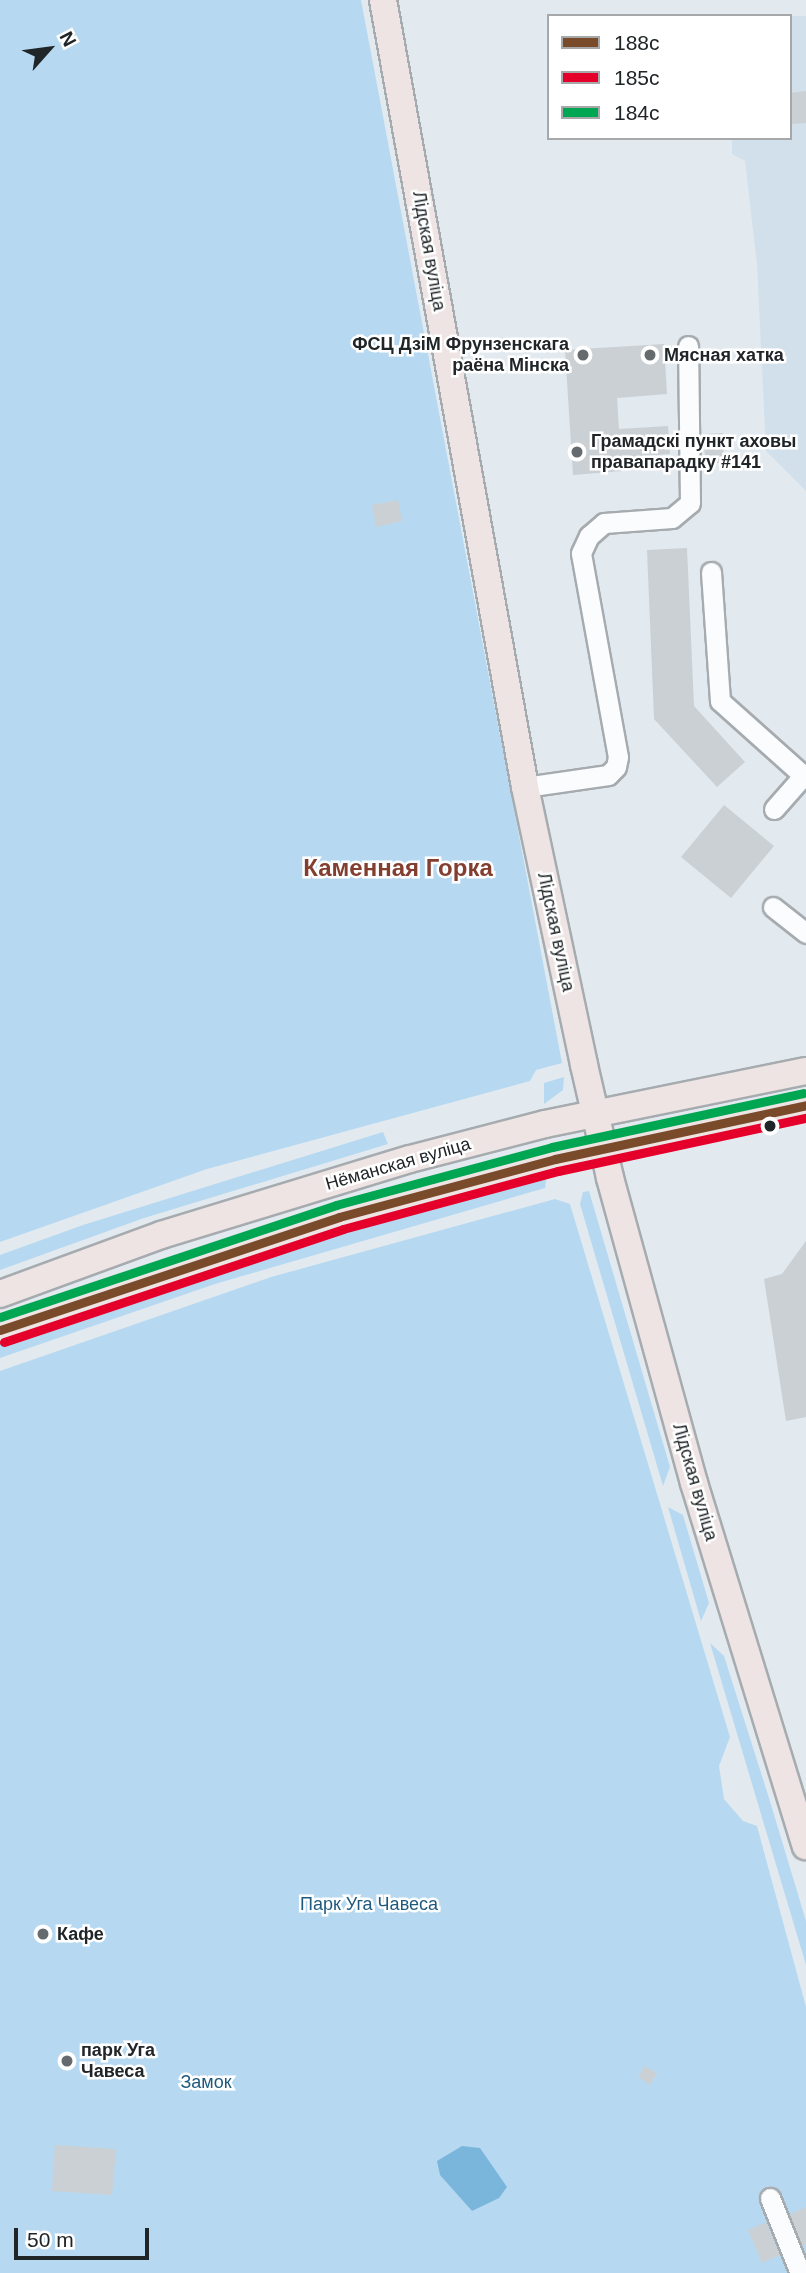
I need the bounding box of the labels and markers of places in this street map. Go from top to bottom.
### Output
place label: ФСЦ ДзіМ Фрунзенскага раёна Мінска [352,334,569,376]
place label: Мясная хатка [664,344,784,366]
marker: ФСЦ ДзіМ Фрунзенскага раёна Мінска [575,347,591,363]
marker: Мясная хатка [642,347,658,363]
place label: Грамадскі пункт аховы правапарадку #141 [591,431,796,474]
marker: Грамадскі пункт аховы правапарадку #141 [569,444,585,460]
unlabelled marker [763,1119,777,1133]
place label: Кафе [57,1923,104,1945]
marker: Кафе [35,1926,51,1942]
place label: парк Уга Чавеса [81,2040,155,2082]
marker: парк Уга Чавеса [59,2053,75,2069]

